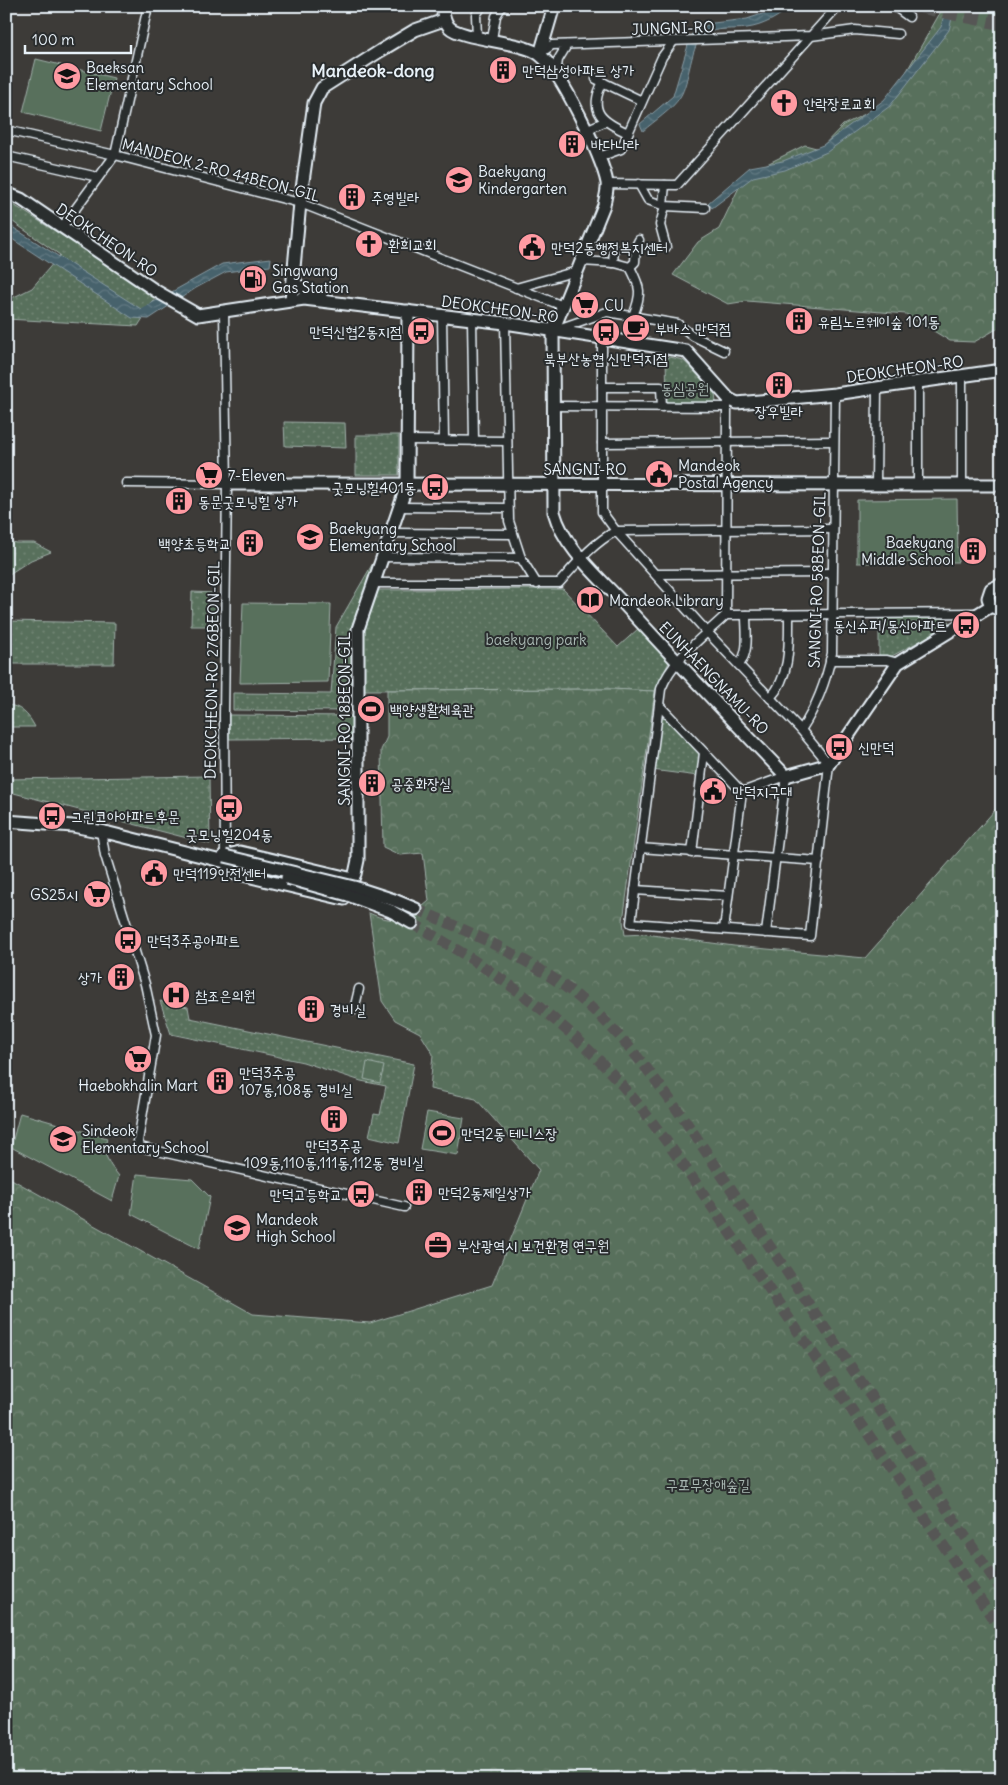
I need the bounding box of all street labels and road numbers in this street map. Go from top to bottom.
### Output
street label: JUNGNI-RO [631,17,715,39]
street label: MANDEOK 2-RO 44BEON-GIL [120,134,322,206]
street label: DEOKCHEON-RO [53,199,161,281]
street label: DEOKCHEON-RO [440,291,560,327]
street label: DEOKCHEON-RO [845,351,965,387]
street label: SANGNI-RO [543,460,627,479]
street label: SANGNI-RO 58BEON-GIL [804,492,830,668]
street label: DEOKCHEON-RO 276BEON-GIL [201,561,223,779]
street label: EUNHAENGNAMU-RO [655,618,773,738]
street label: SANGNI-RO 18BEON-GIL [335,632,354,806]

